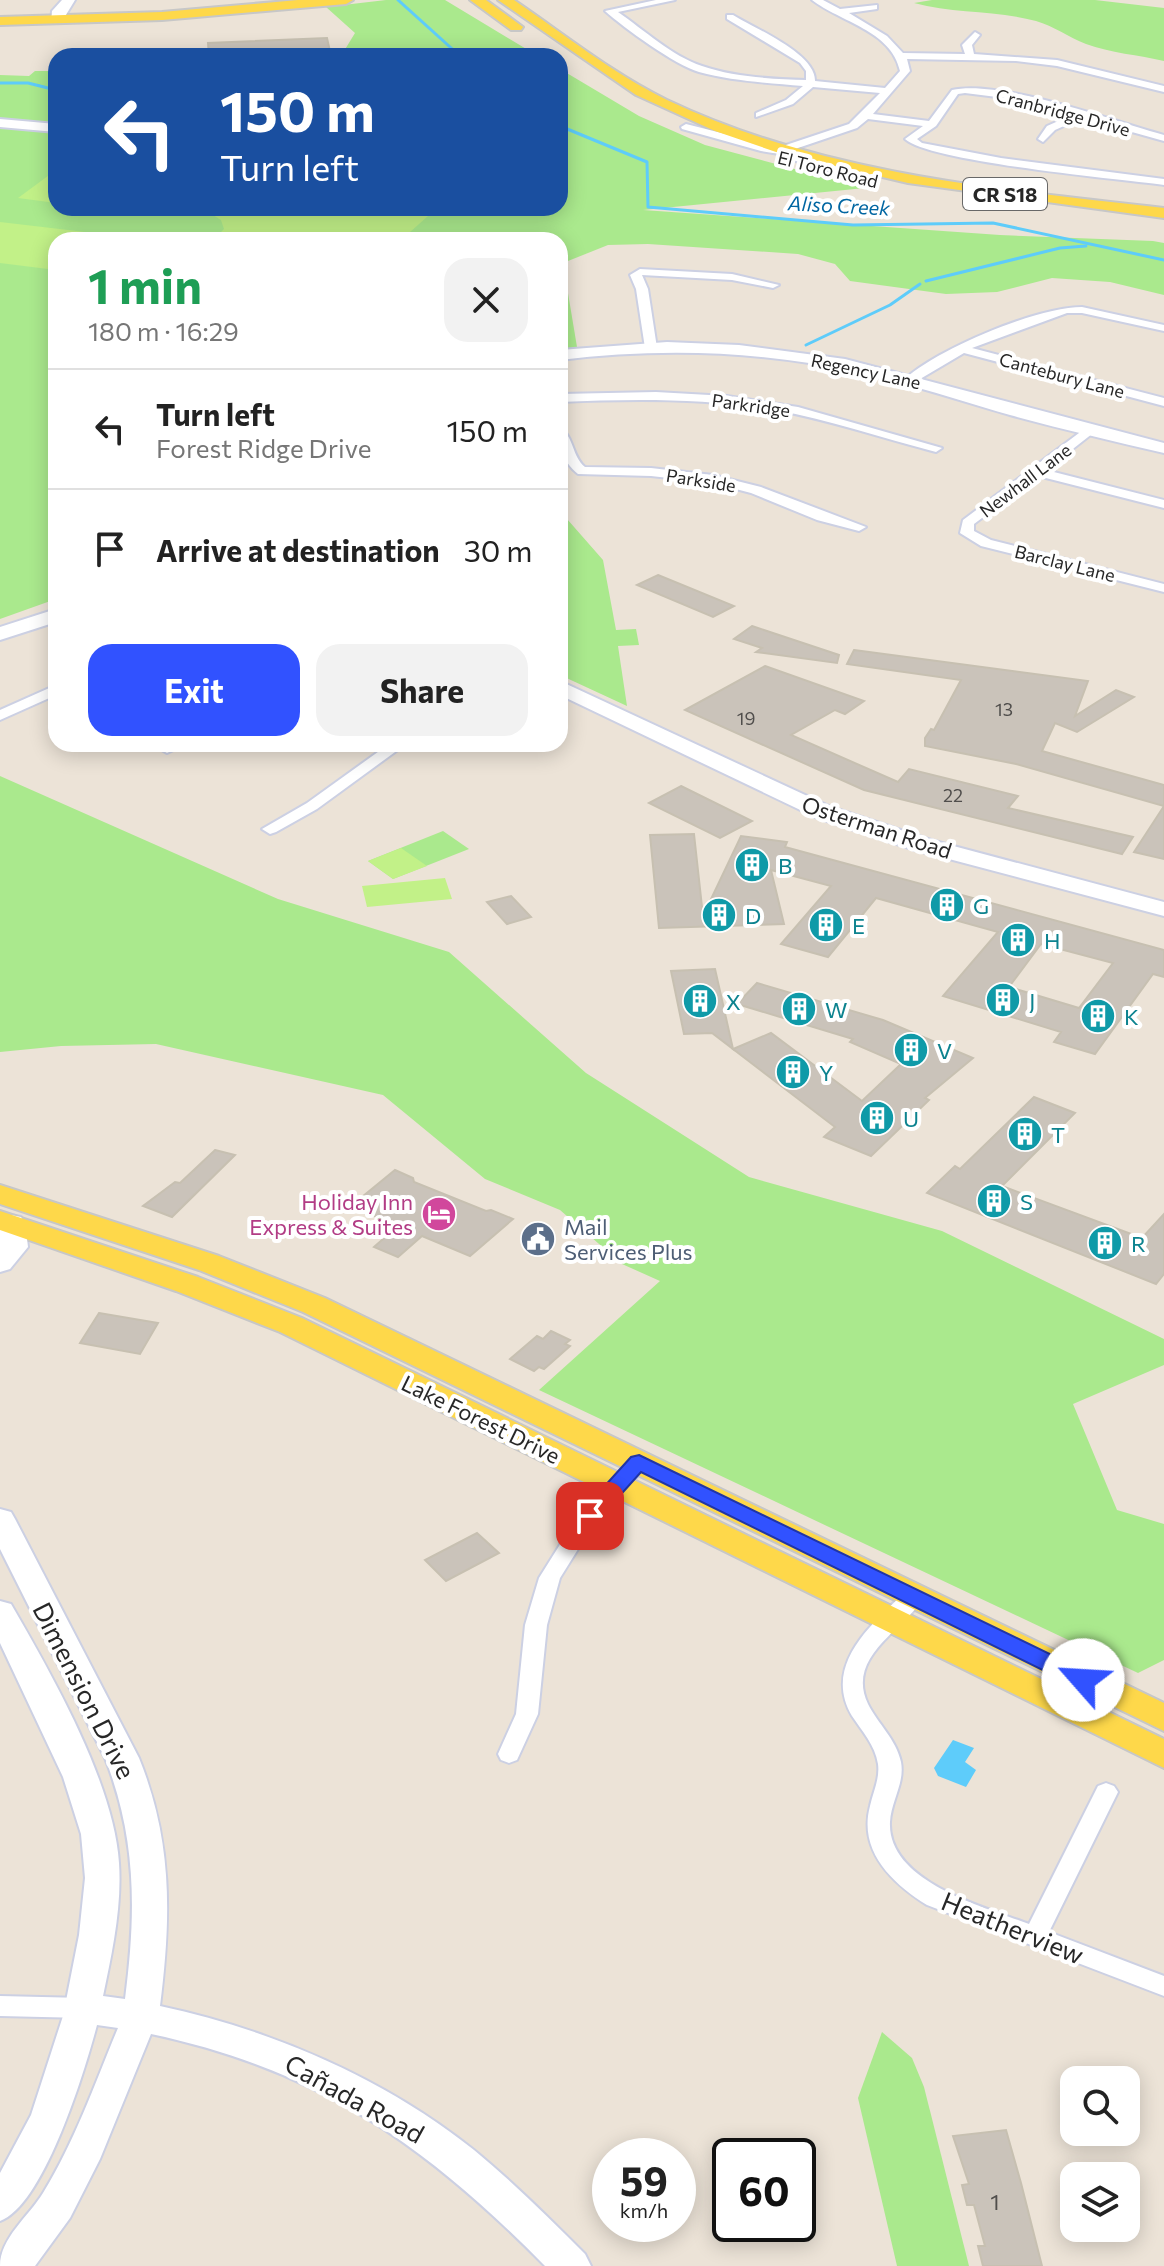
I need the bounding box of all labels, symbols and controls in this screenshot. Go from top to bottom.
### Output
text: 150 m [220,75,375,144]
icon: left [88,80,192,184]
street label: Cranbridge Drive [994,84,1132,140]
text: Turn left [220,144,359,188]
street label: El Toro Road [775,146,881,192]
road number: CR S18 [963,178,1047,210]
water label: Aliso Creek [786,190,892,220]
text: 1 min [88,255,202,314]
button: close [444,258,528,342]
text: 180 m · 16:29 [88,315,239,346]
street label: Cantebury Lane [997,348,1127,402]
street label: Regency Lane [809,349,923,393]
street label: Parkridge [710,389,792,421]
text: Turn left [156,395,275,432]
icon: left [88,407,132,451]
text: 150 m [446,411,528,448]
text: Forest Ridge Drive [156,432,371,463]
street label: Newhall Lane [975,438,1075,522]
street label: Parkside [665,464,737,496]
icon: arrive [88,527,132,571]
text: Arrive at destination [156,531,440,568]
text: 30 m [464,531,532,568]
street label: Barclay Lane [1012,540,1118,586]
button: Exit [88,644,300,736]
button: Share [316,644,528,736]
house number: 13 [995,698,1013,720]
house number: 19 [737,707,755,729]
house number: 22 [943,784,963,806]
street label: Osterman Road [799,790,955,864]
building icon: B [733,846,771,884]
place label: B [778,852,792,879]
building icon: G [928,886,966,924]
place label: G [973,892,989,919]
building icon: D [700,896,738,934]
place label: D [745,902,761,929]
building icon: E [807,906,845,944]
place label: E [852,912,865,939]
building icon: H [999,921,1037,959]
place label: H [1044,927,1061,954]
building icon: J [984,981,1022,1019]
building icon: X [681,982,719,1020]
place label: J [1029,987,1035,1014]
place label: X [726,988,741,1015]
building icon: W [780,990,818,1028]
place label: W [825,996,847,1023]
building icon: K [1079,997,1117,1035]
place label: K [1124,1003,1139,1030]
building icon: V [892,1031,930,1069]
place label: V [937,1037,952,1064]
building icon: Y [774,1053,812,1091]
place label: Y [819,1059,833,1086]
building icon: U [858,1099,896,1137]
place label: U [903,1105,919,1132]
building icon: T [1006,1115,1044,1153]
place label: T [1051,1121,1065,1148]
building icon: S [975,1182,1013,1220]
place label: Holiday Inn Express & Suites [249,1188,413,1240]
place label: S [1020,1188,1033,1215]
hotel icon: Holiday Inn Express & Suites [420,1195,458,1233]
place label: Mail Services Plus [564,1213,693,1265]
public building icon: Mail Services Plus [519,1220,557,1258]
building icon: R [1086,1224,1124,1262]
place label: R [1131,1230,1146,1257]
street label: Lake Forest Drive [397,1369,565,1469]
pin [556,1482,624,1550]
icon: arrive [568,1494,612,1538]
street label: Dimension Drive [27,1597,143,1783]
position arrow [1041,1638,1125,1722]
street label: Heatherview [937,1884,1089,1970]
street label: Cañada Road [280,2047,430,2149]
map controls [1060,2066,1140,2242]
button: search [1060,2066,1140,2146]
speed limit sign: 60 [712,2138,816,2242]
text: 59 [620,2155,668,2204]
button: layers [1060,2162,1140,2242]
house number: 1 [990,2188,1000,2215]
text: km/h [620,2198,668,2222]

